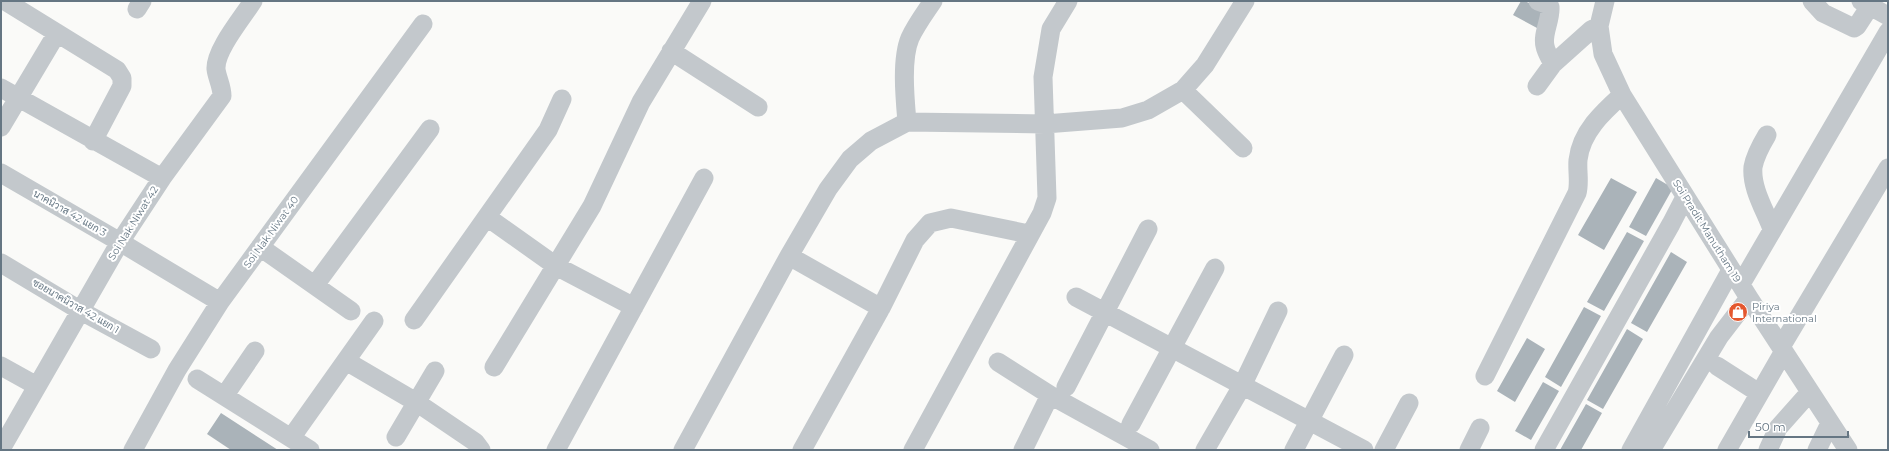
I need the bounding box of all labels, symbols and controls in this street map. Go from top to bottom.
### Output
street label: Soi Pradit Manutham 19 [1670,177,1744,285]
street label: Soi Nak Niwat 42 [105,183,161,262]
street label: นาคนิวาส 42 แยก 3 [31,187,109,239]
street label: Soi Nak Niwat 40 [241,193,302,270]
street label: ซอยนาคนิวาส 42 แยก 1 [30,276,122,336]
place label: Piriya International [1752,300,1817,325]
shop icon: Piriya International [1727,301,1749,323]
scale bar [1749,413,1848,439]
text: 50 m [1755,419,1786,434]

